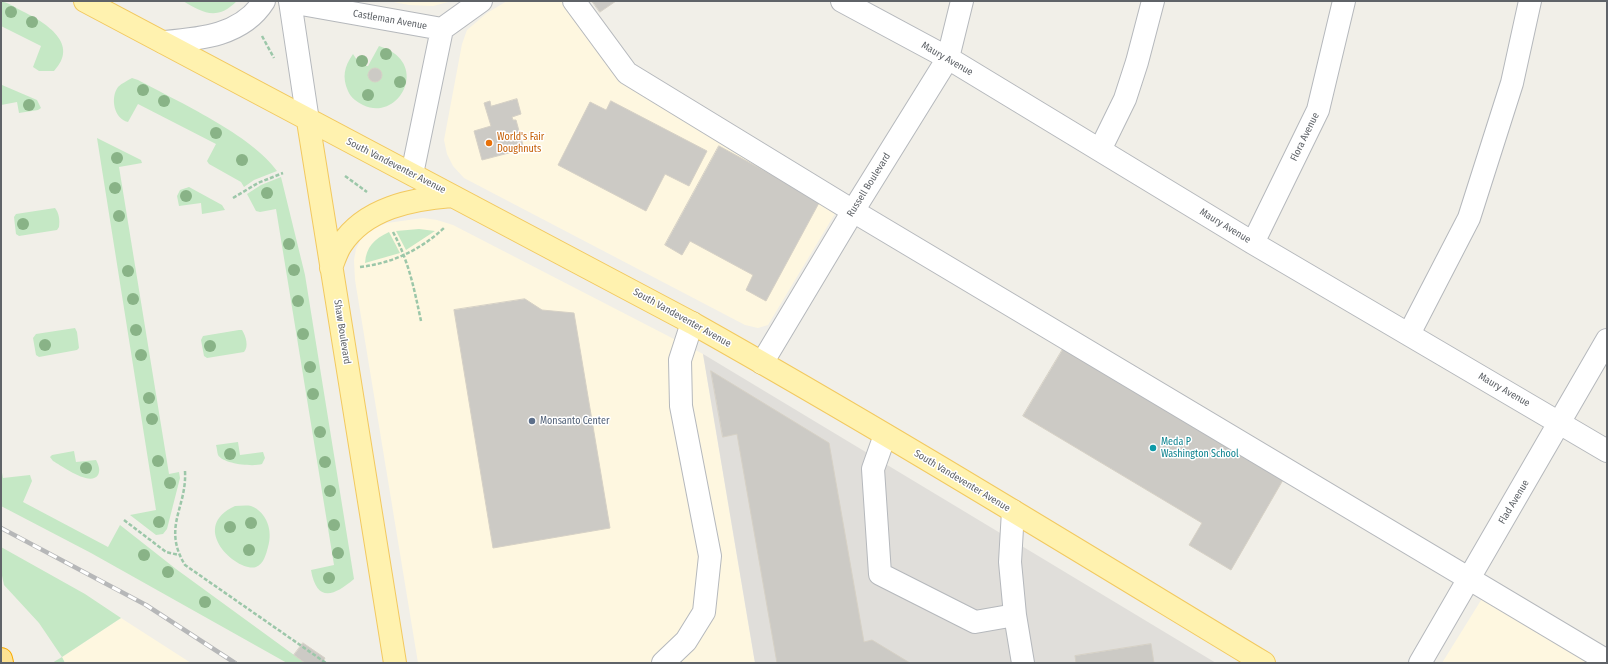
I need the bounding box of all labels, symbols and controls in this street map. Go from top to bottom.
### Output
street label: Castleman Avenue [352,8,428,32]
street label: Maury Avenue [919,39,975,79]
street label: Flora Avenue [1288,111,1322,163]
place label: World's Fair Doughnuts [497,131,544,154]
street label: South Vandeventer Avenue [344,136,448,196]
marker: World's Fair Doughnuts [484,138,494,148]
street label: Russell Boulevard [845,151,893,219]
street label: Maury Avenue [1197,206,1253,246]
street label: South Vandeventer Avenue [631,286,733,350]
street label: Shaw Boulevard [331,299,353,365]
street label: Maury Avenue [1476,370,1532,410]
place label: Monsanto Center [540,415,609,427]
marker: Monsanto Center [527,416,537,426]
place label: Meda P Washington School [1161,436,1239,460]
marker: Meda P Washington School [1148,443,1158,453]
street label: South Vandeventer Avenue [912,448,1012,514]
street label: Flad Avenue [1496,478,1532,526]

